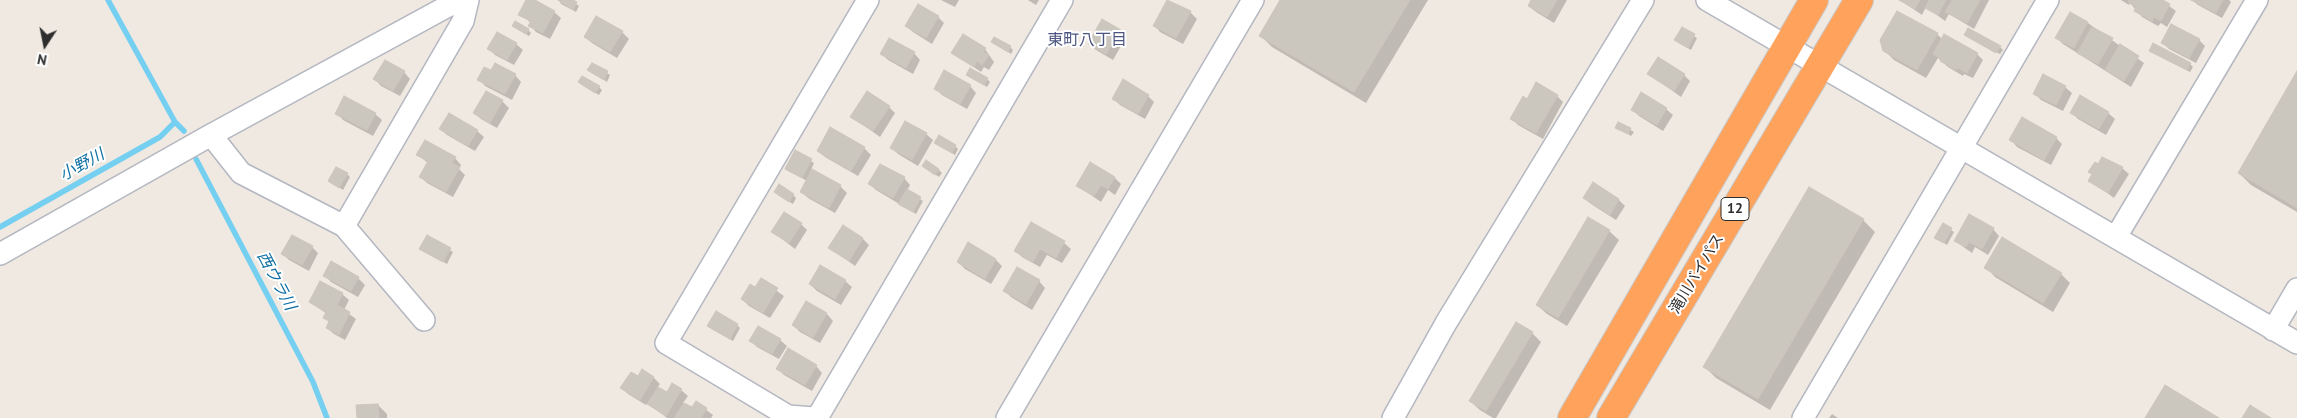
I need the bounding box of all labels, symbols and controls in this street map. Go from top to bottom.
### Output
north arrow [20,20,70,70]
district label: 東町八丁目 [1047,30,1127,50]
text: N [36,50,48,69]
water label: 小野川 [56,145,108,185]
road number: 12 [1721,198,1749,220]
street label: 滝川バイパス [1666,231,1728,317]
water label: 西ウラ川 [253,248,299,314]

